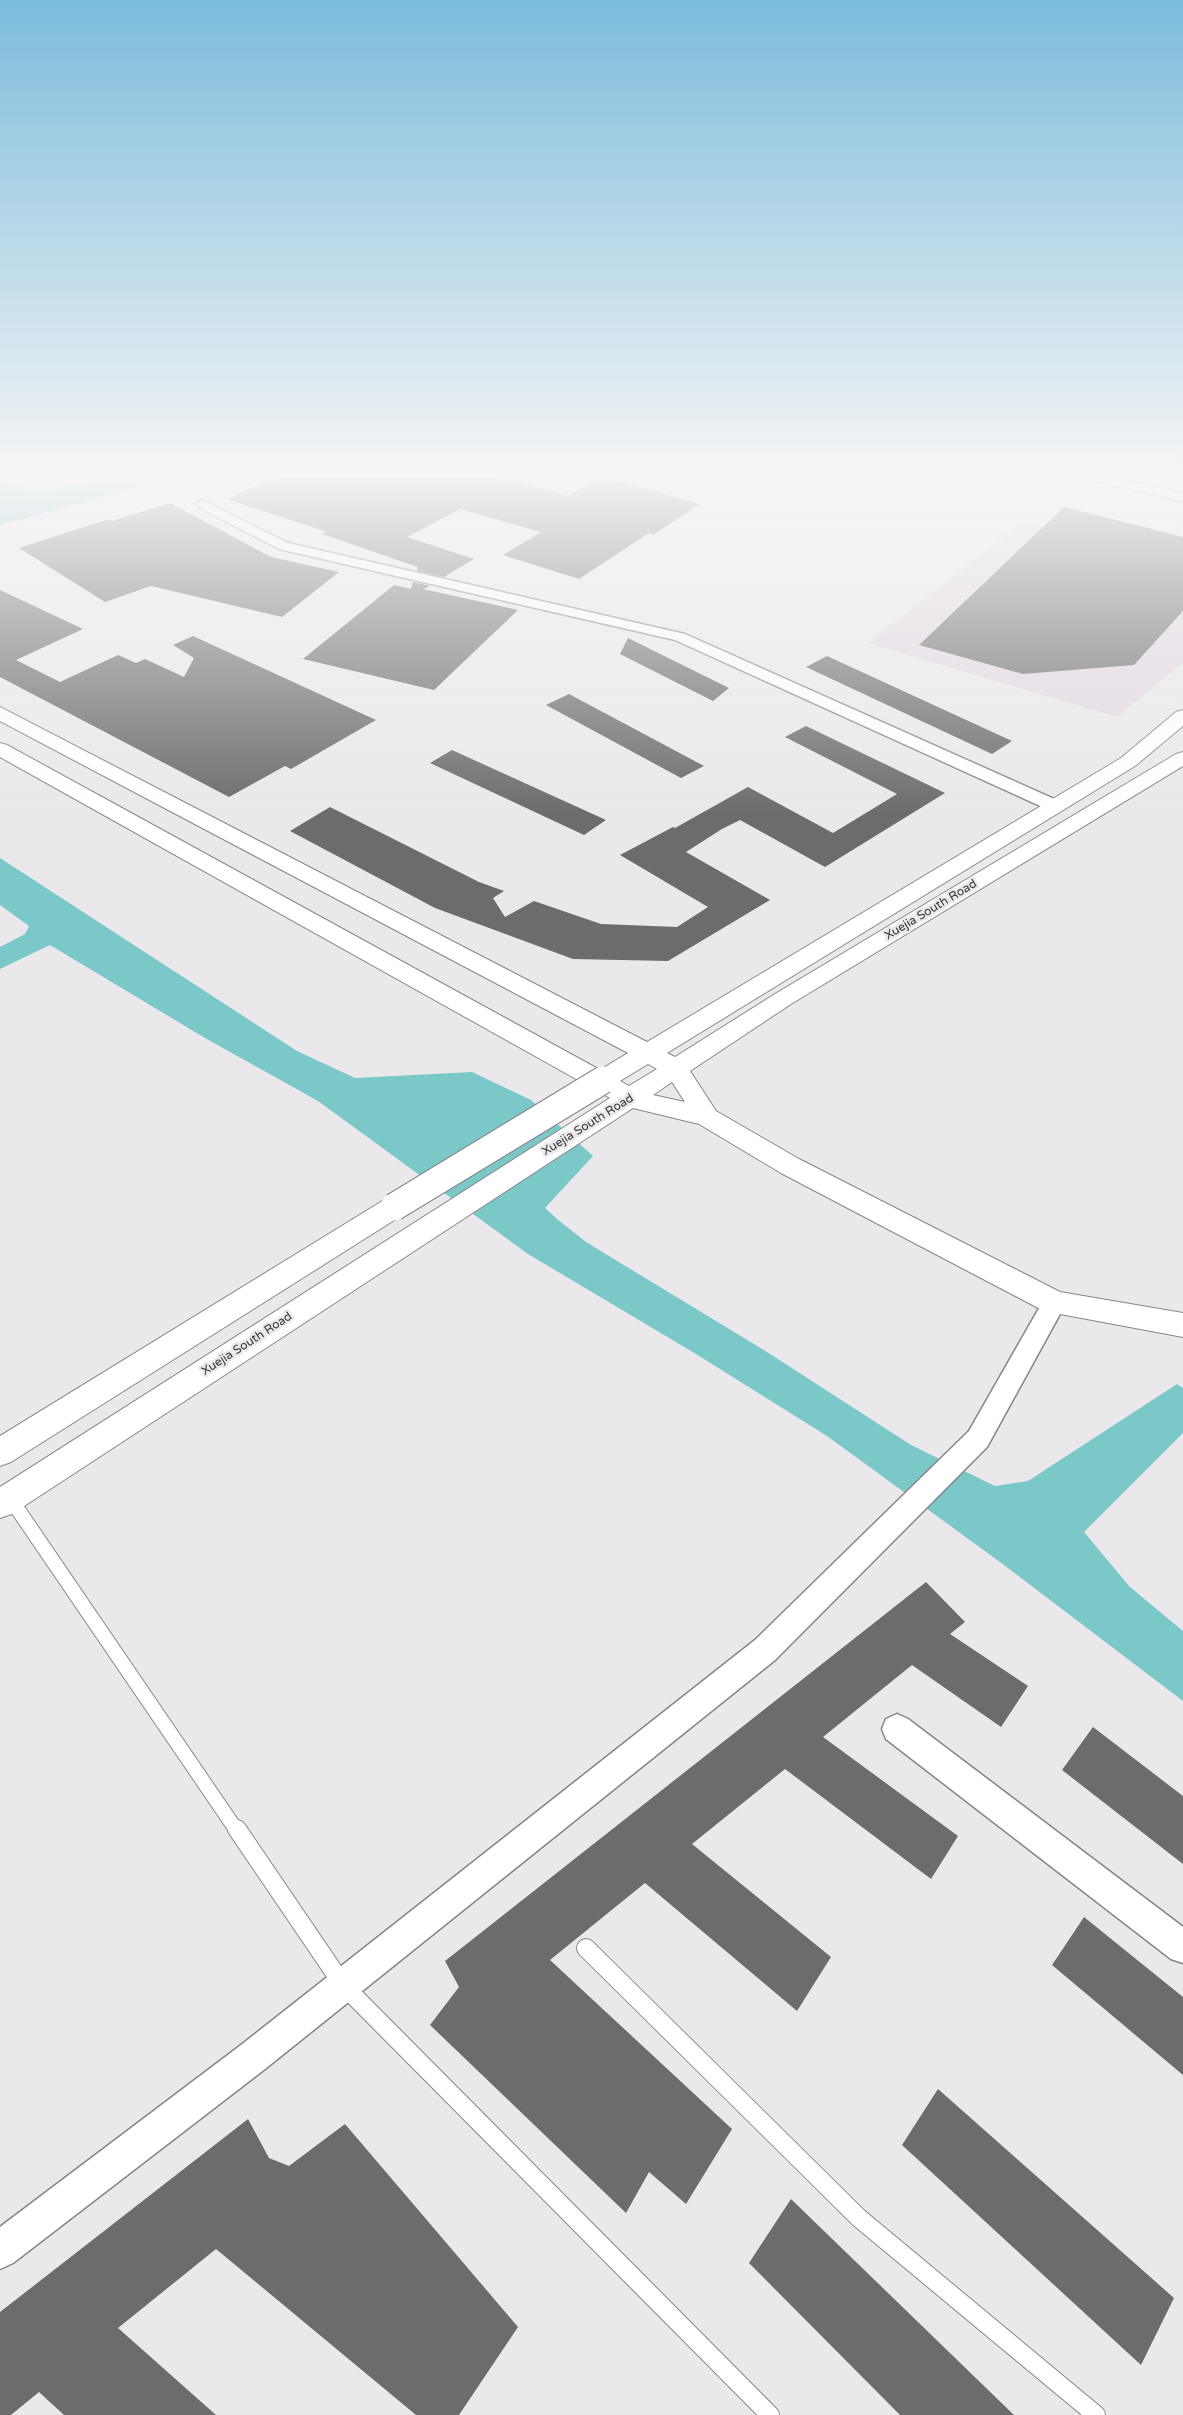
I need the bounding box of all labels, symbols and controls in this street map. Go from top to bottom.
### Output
street label: Xuejia South Road [882,877,980,943]
street label: Xuejia South Road [540,1091,636,1159]
street label: Xuejia South Road [199,1309,295,1379]

